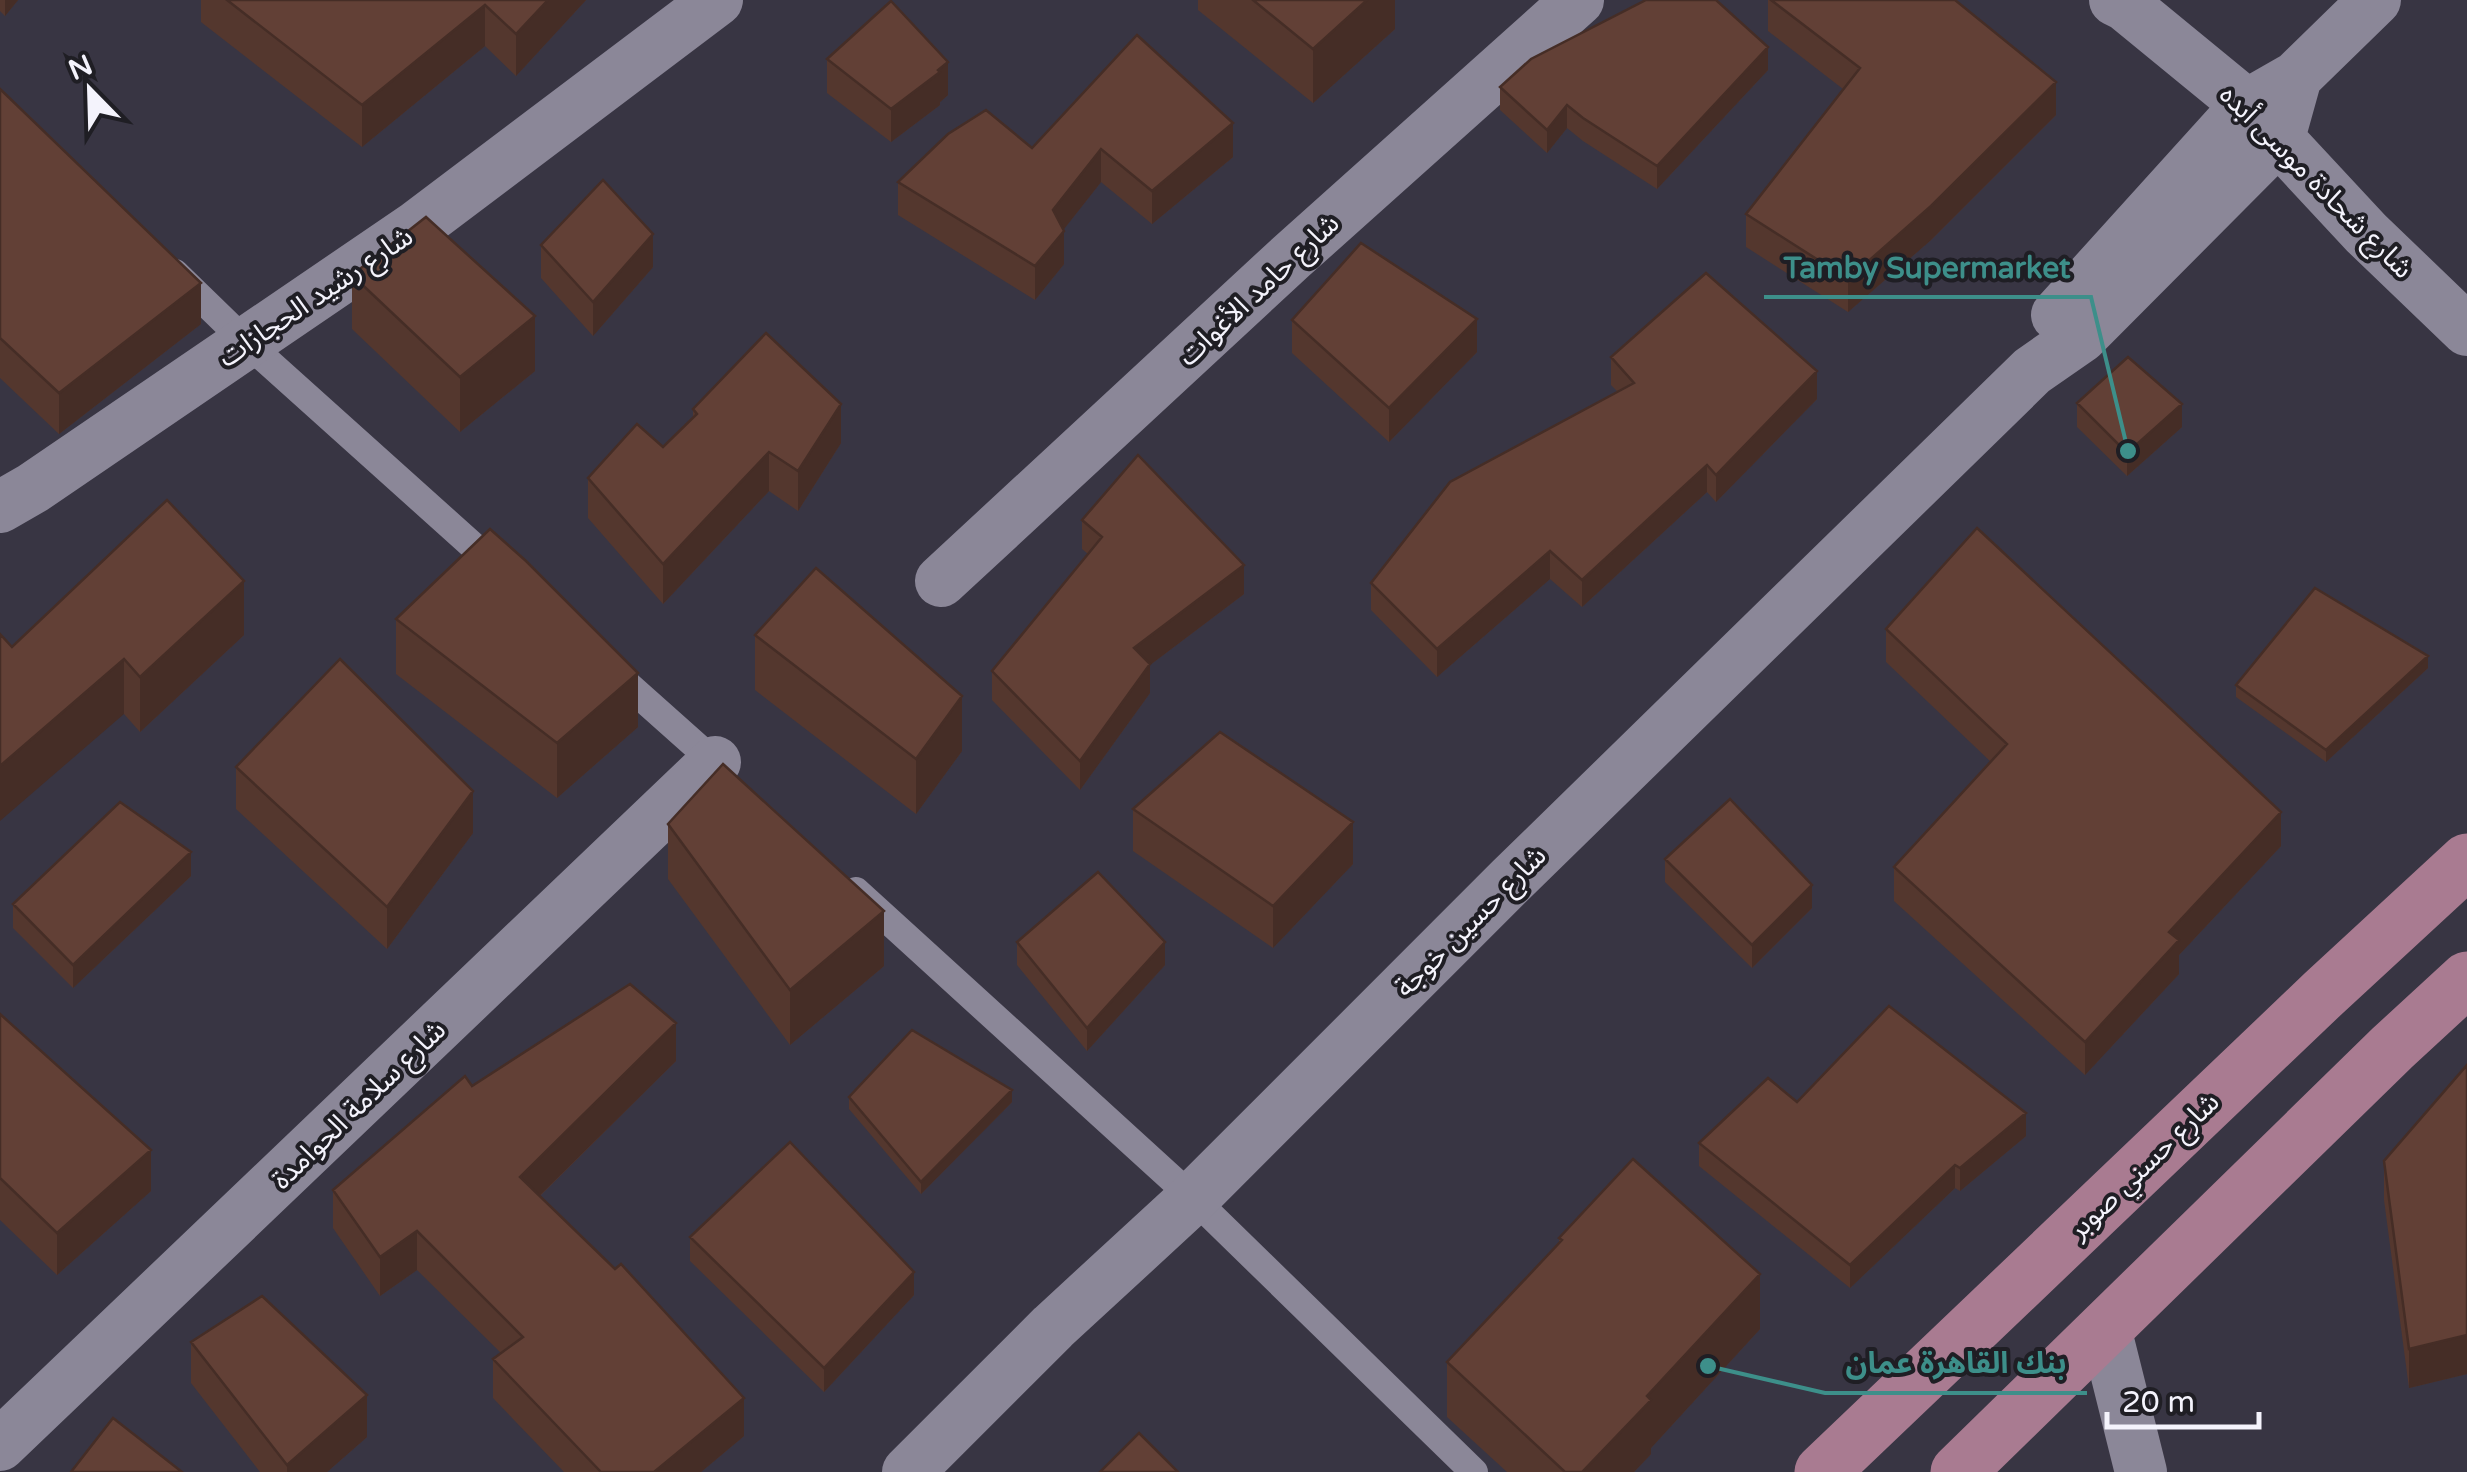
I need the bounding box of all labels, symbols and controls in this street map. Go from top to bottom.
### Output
north arrow [40,40,140,140]
text: N [64,48,98,88]
street label: شارع شحادة موسى أبده [2210,77,2421,288]
street label: شارع حامد الأغوات [1171,206,1348,375]
street label: شارع رشيد الحجازات [212,219,421,377]
callout: Tamby Supermarket [1764,237,2091,297]
text: Tamby Supermarket [1782,250,2071,287]
street label: شارع حسين خوجة [1388,839,1556,1007]
street label: شارع سلامة الحوامدة [265,1013,455,1199]
street label: شارع حسني صوبر [2060,1085,2229,1250]
callout: بنك القاهرة عمان [1825,1333,2087,1393]
text: بنك القاهرة عمان [1845,1345,2067,1382]
scale bar [2107,1367,2260,1429]
text: 20 m [2122,1384,2195,1421]

